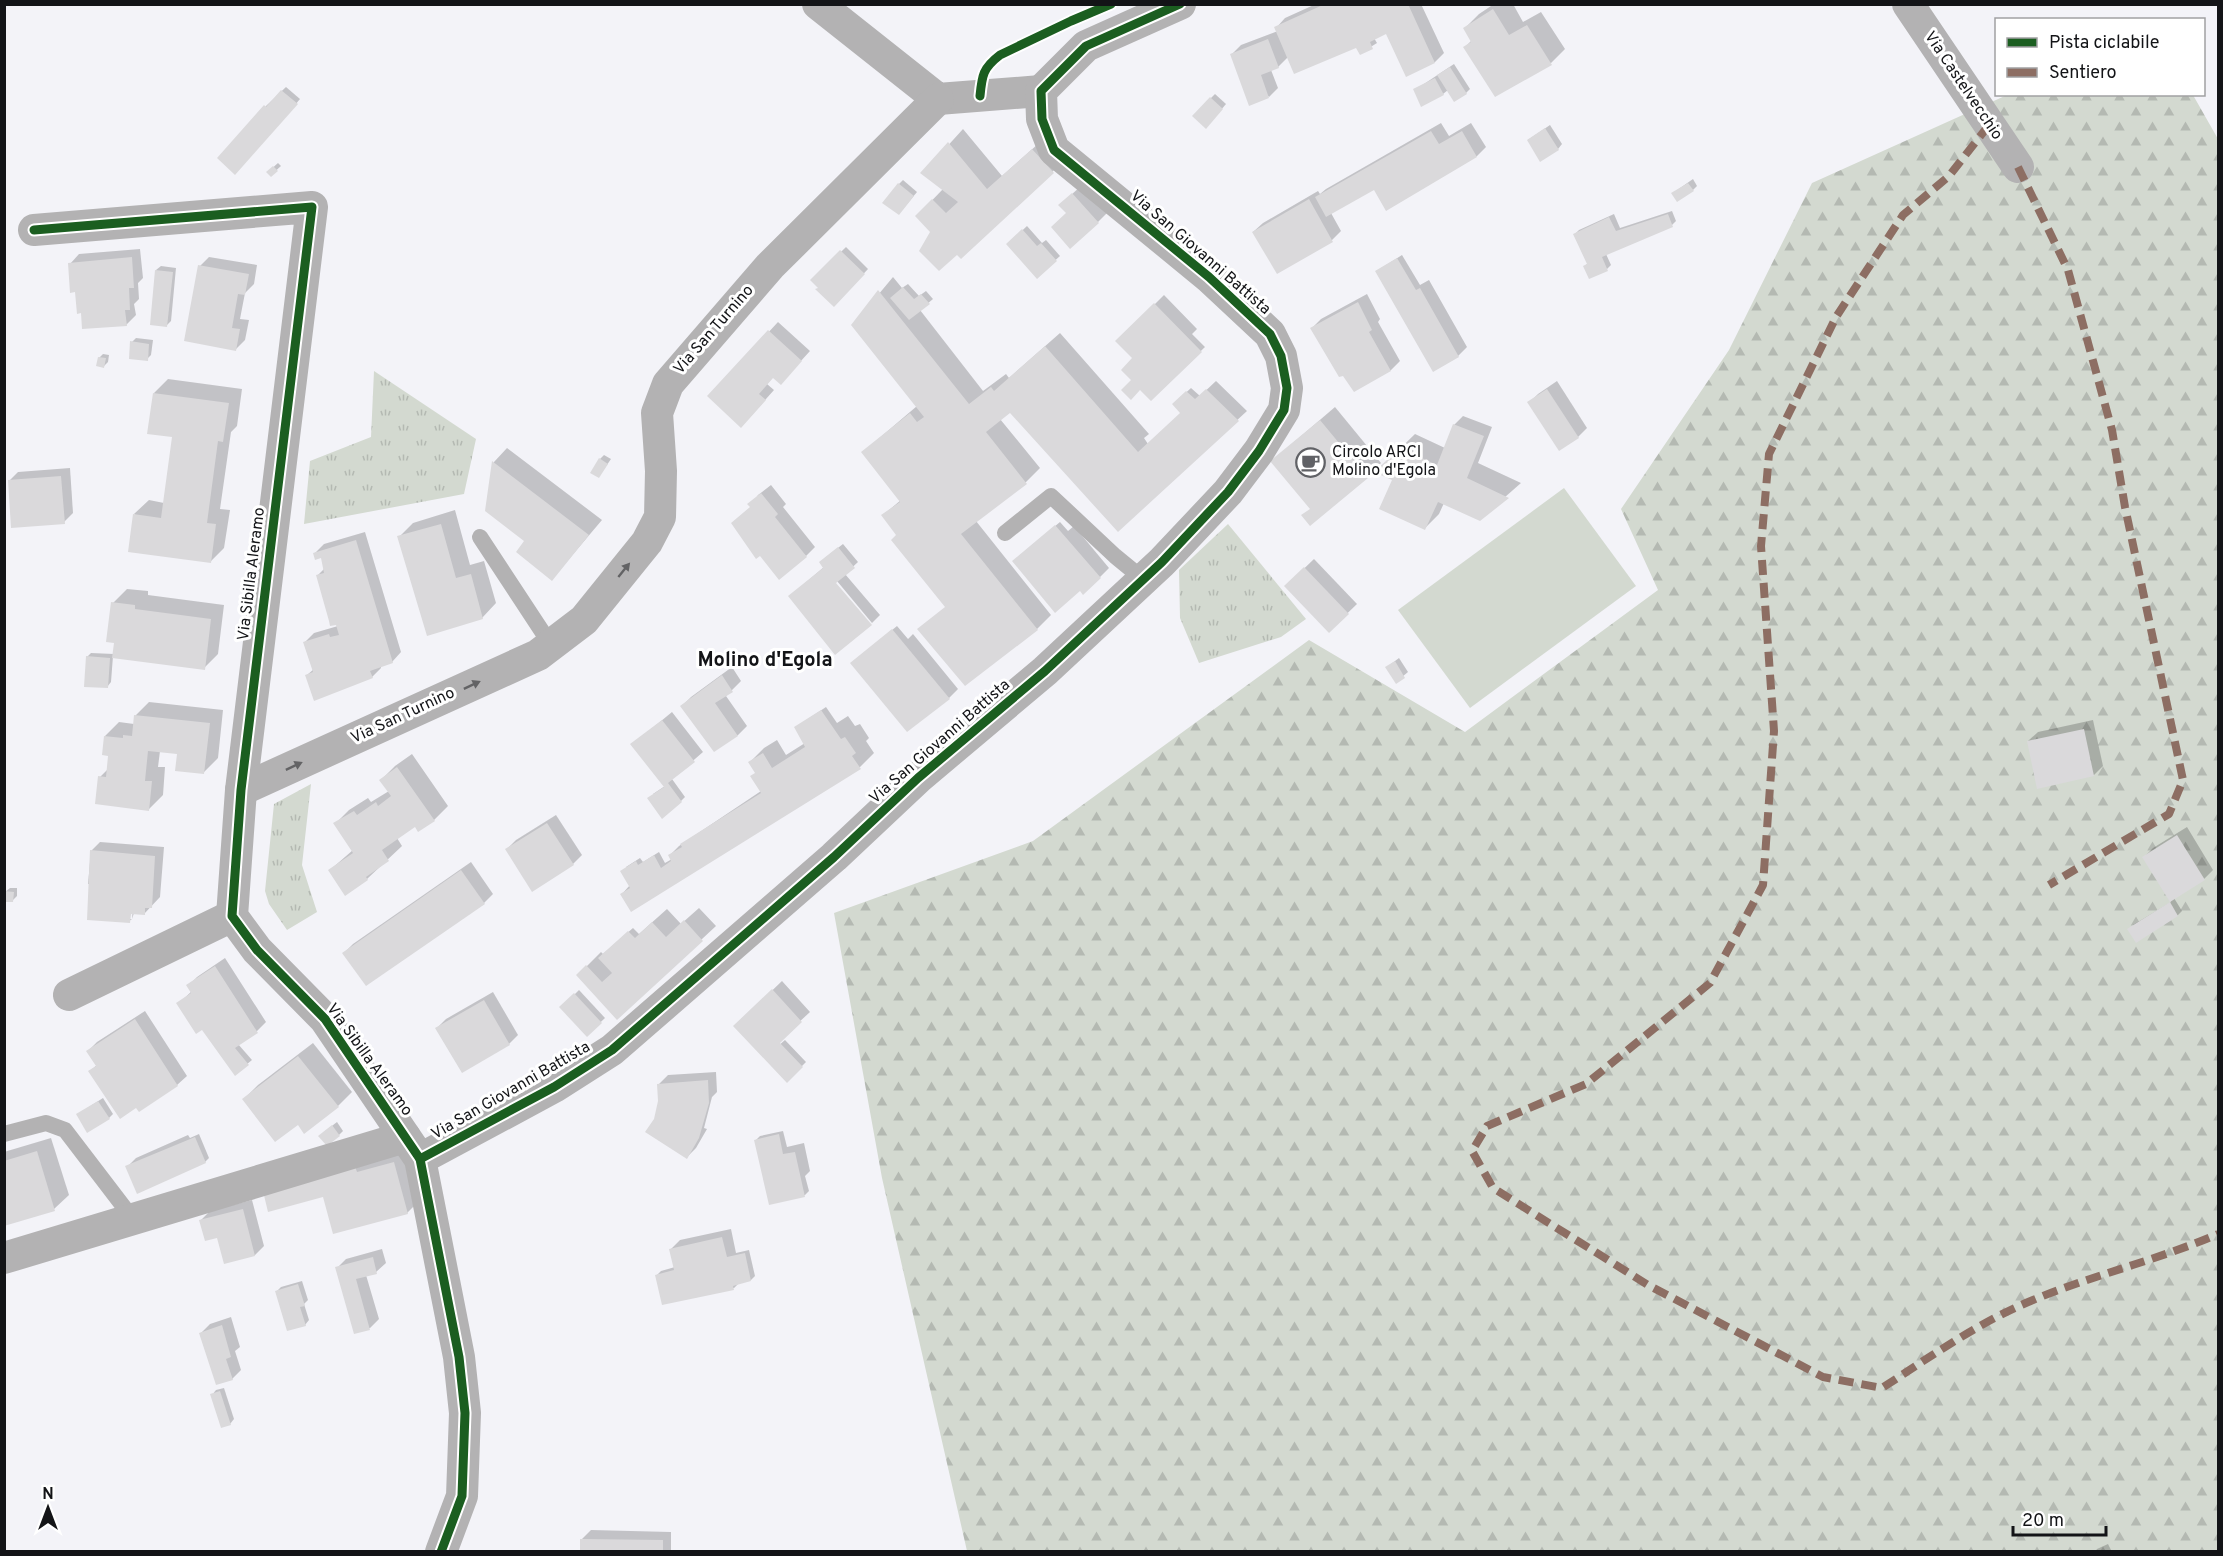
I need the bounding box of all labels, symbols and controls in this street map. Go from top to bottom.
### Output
legend [1995,18,2205,96]
street label: Via Castelvecchio [1919,28,2007,144]
text: Pista ciclabile [2049,32,2159,55]
text: Sentiero [2049,62,2117,85]
street label: Via San Giovanni Battista [1125,186,1275,320]
street label: Via San Turnino [670,281,758,379]
place label: Circolo ARCI Molino d'Egola [1332,443,1436,481]
cafe icon: Circolo ARCI Molino d'Egola [1295,446,1327,478]
street label: Via Sibilla Aleramo [234,506,270,642]
one-way arrow [618,562,631,578]
district label: Molino d'Egola [697,648,833,674]
street label: Via San Giovanni Battista [865,675,1015,809]
one-way arrow [463,680,481,690]
street label: Via San Turnino [348,683,458,749]
one-way arrow [286,761,303,770]
street label: Via Sibilla Aleramo [321,1000,417,1120]
street label: Via San Giovanni Battista [428,1037,594,1145]
north arrow [18,1478,78,1538]
text: N [42,1485,54,1505]
scale bar [2013,1499,2106,1537]
text: 20 m [2022,1510,2064,1533]

